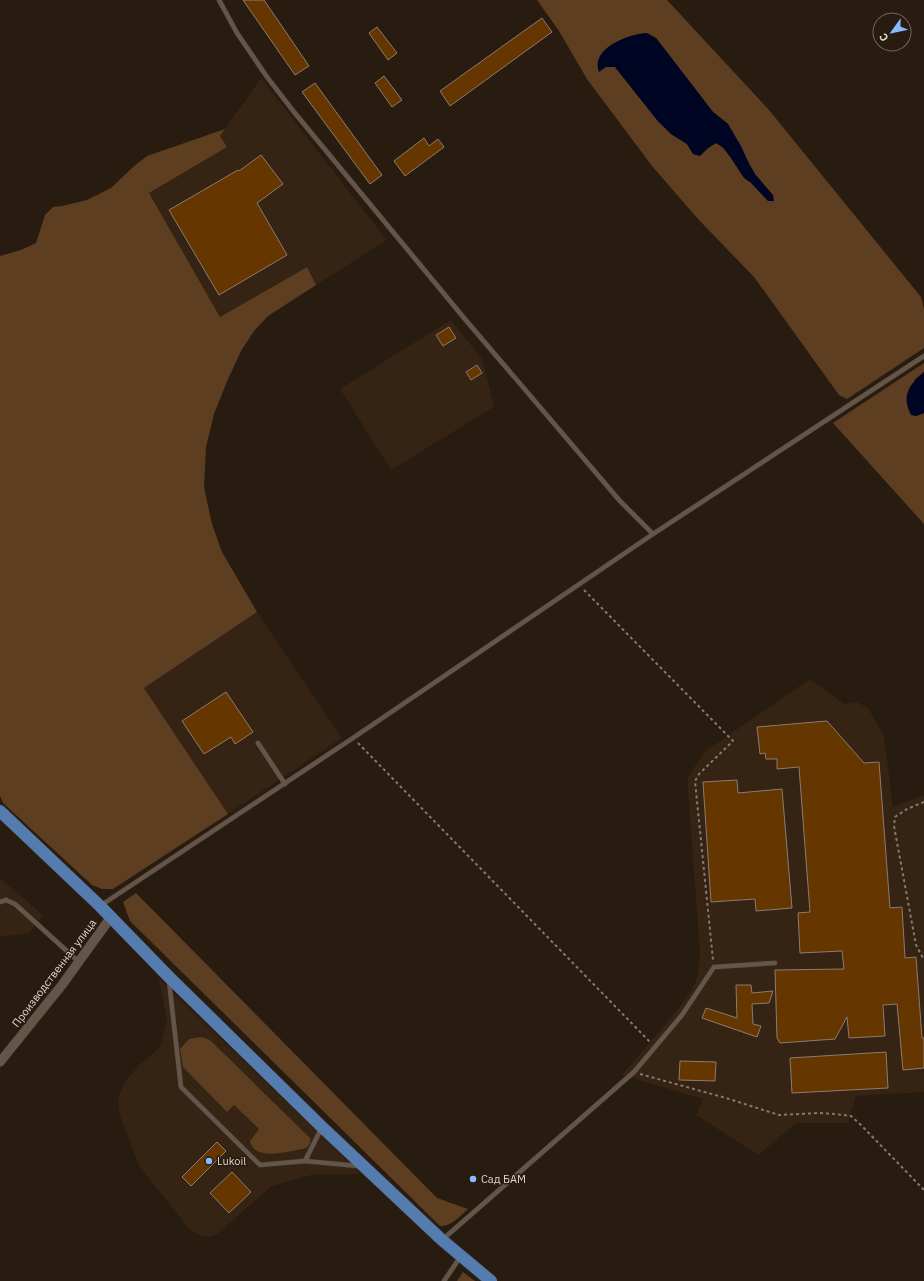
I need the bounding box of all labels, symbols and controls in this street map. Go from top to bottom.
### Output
north arrow [872,12,912,52]
text: С [876,31,891,44]
street label: Производственная улица [9,916,99,1030]
place label: Lukoil [217,1154,246,1168]
marker: Lukoil [204,1156,214,1166]
place label: Сад БАМ [481,1172,526,1186]
marker: Сад БАМ [468,1174,478,1184]

